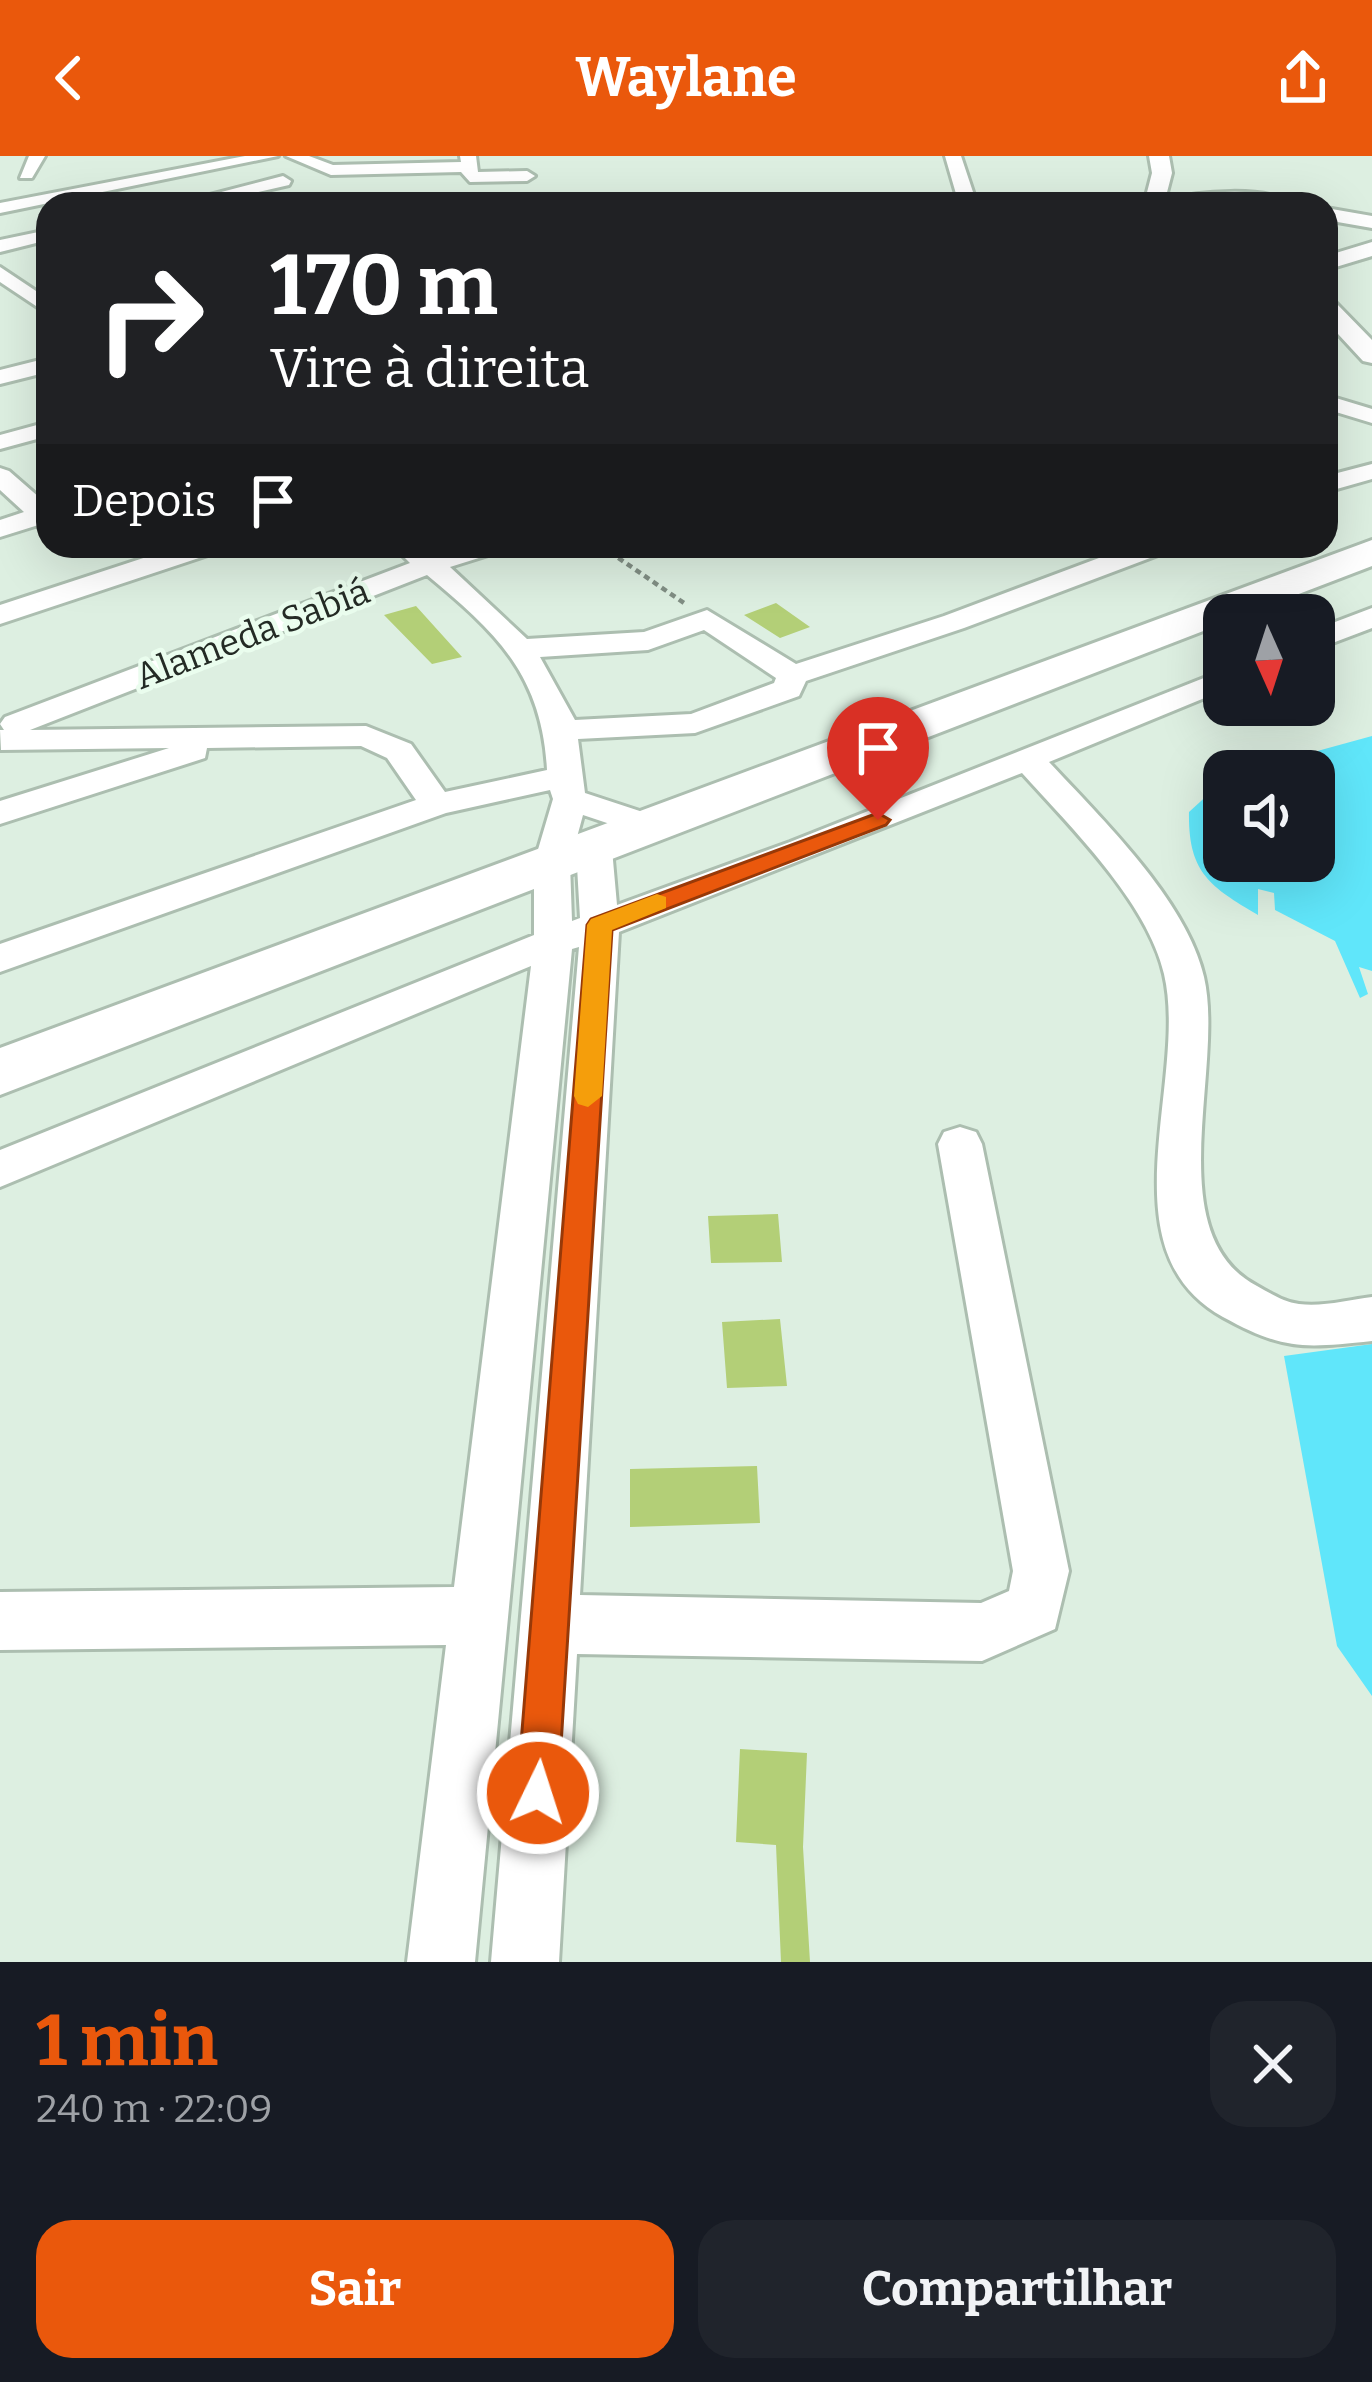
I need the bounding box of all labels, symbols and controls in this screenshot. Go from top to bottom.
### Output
icon: back [36,45,102,111]
icon: share [1270,45,1336,111]
text: Waylane [575,46,797,110]
text: 170 m [270,235,498,336]
icon: right [72,240,228,396]
text: Vire à direita [270,337,589,401]
icon: arrive [240,468,306,534]
text: Depois [72,474,216,528]
street label: Alameda Sabiá [129,569,376,699]
north arrow [1203,594,1335,726]
map controls [1203,594,1335,882]
pin [827,697,929,820]
icon: arrive [845,715,911,781]
button: sound [1203,750,1335,882]
position arrow [475,1730,601,1856]
text: 1 min [36,1998,218,2084]
button: close [1210,2001,1336,2127]
text: 240 m · 22:09 [36,2086,272,2132]
button: Sair [36,2220,674,2358]
button: Compartilhar [698,2220,1336,2358]

